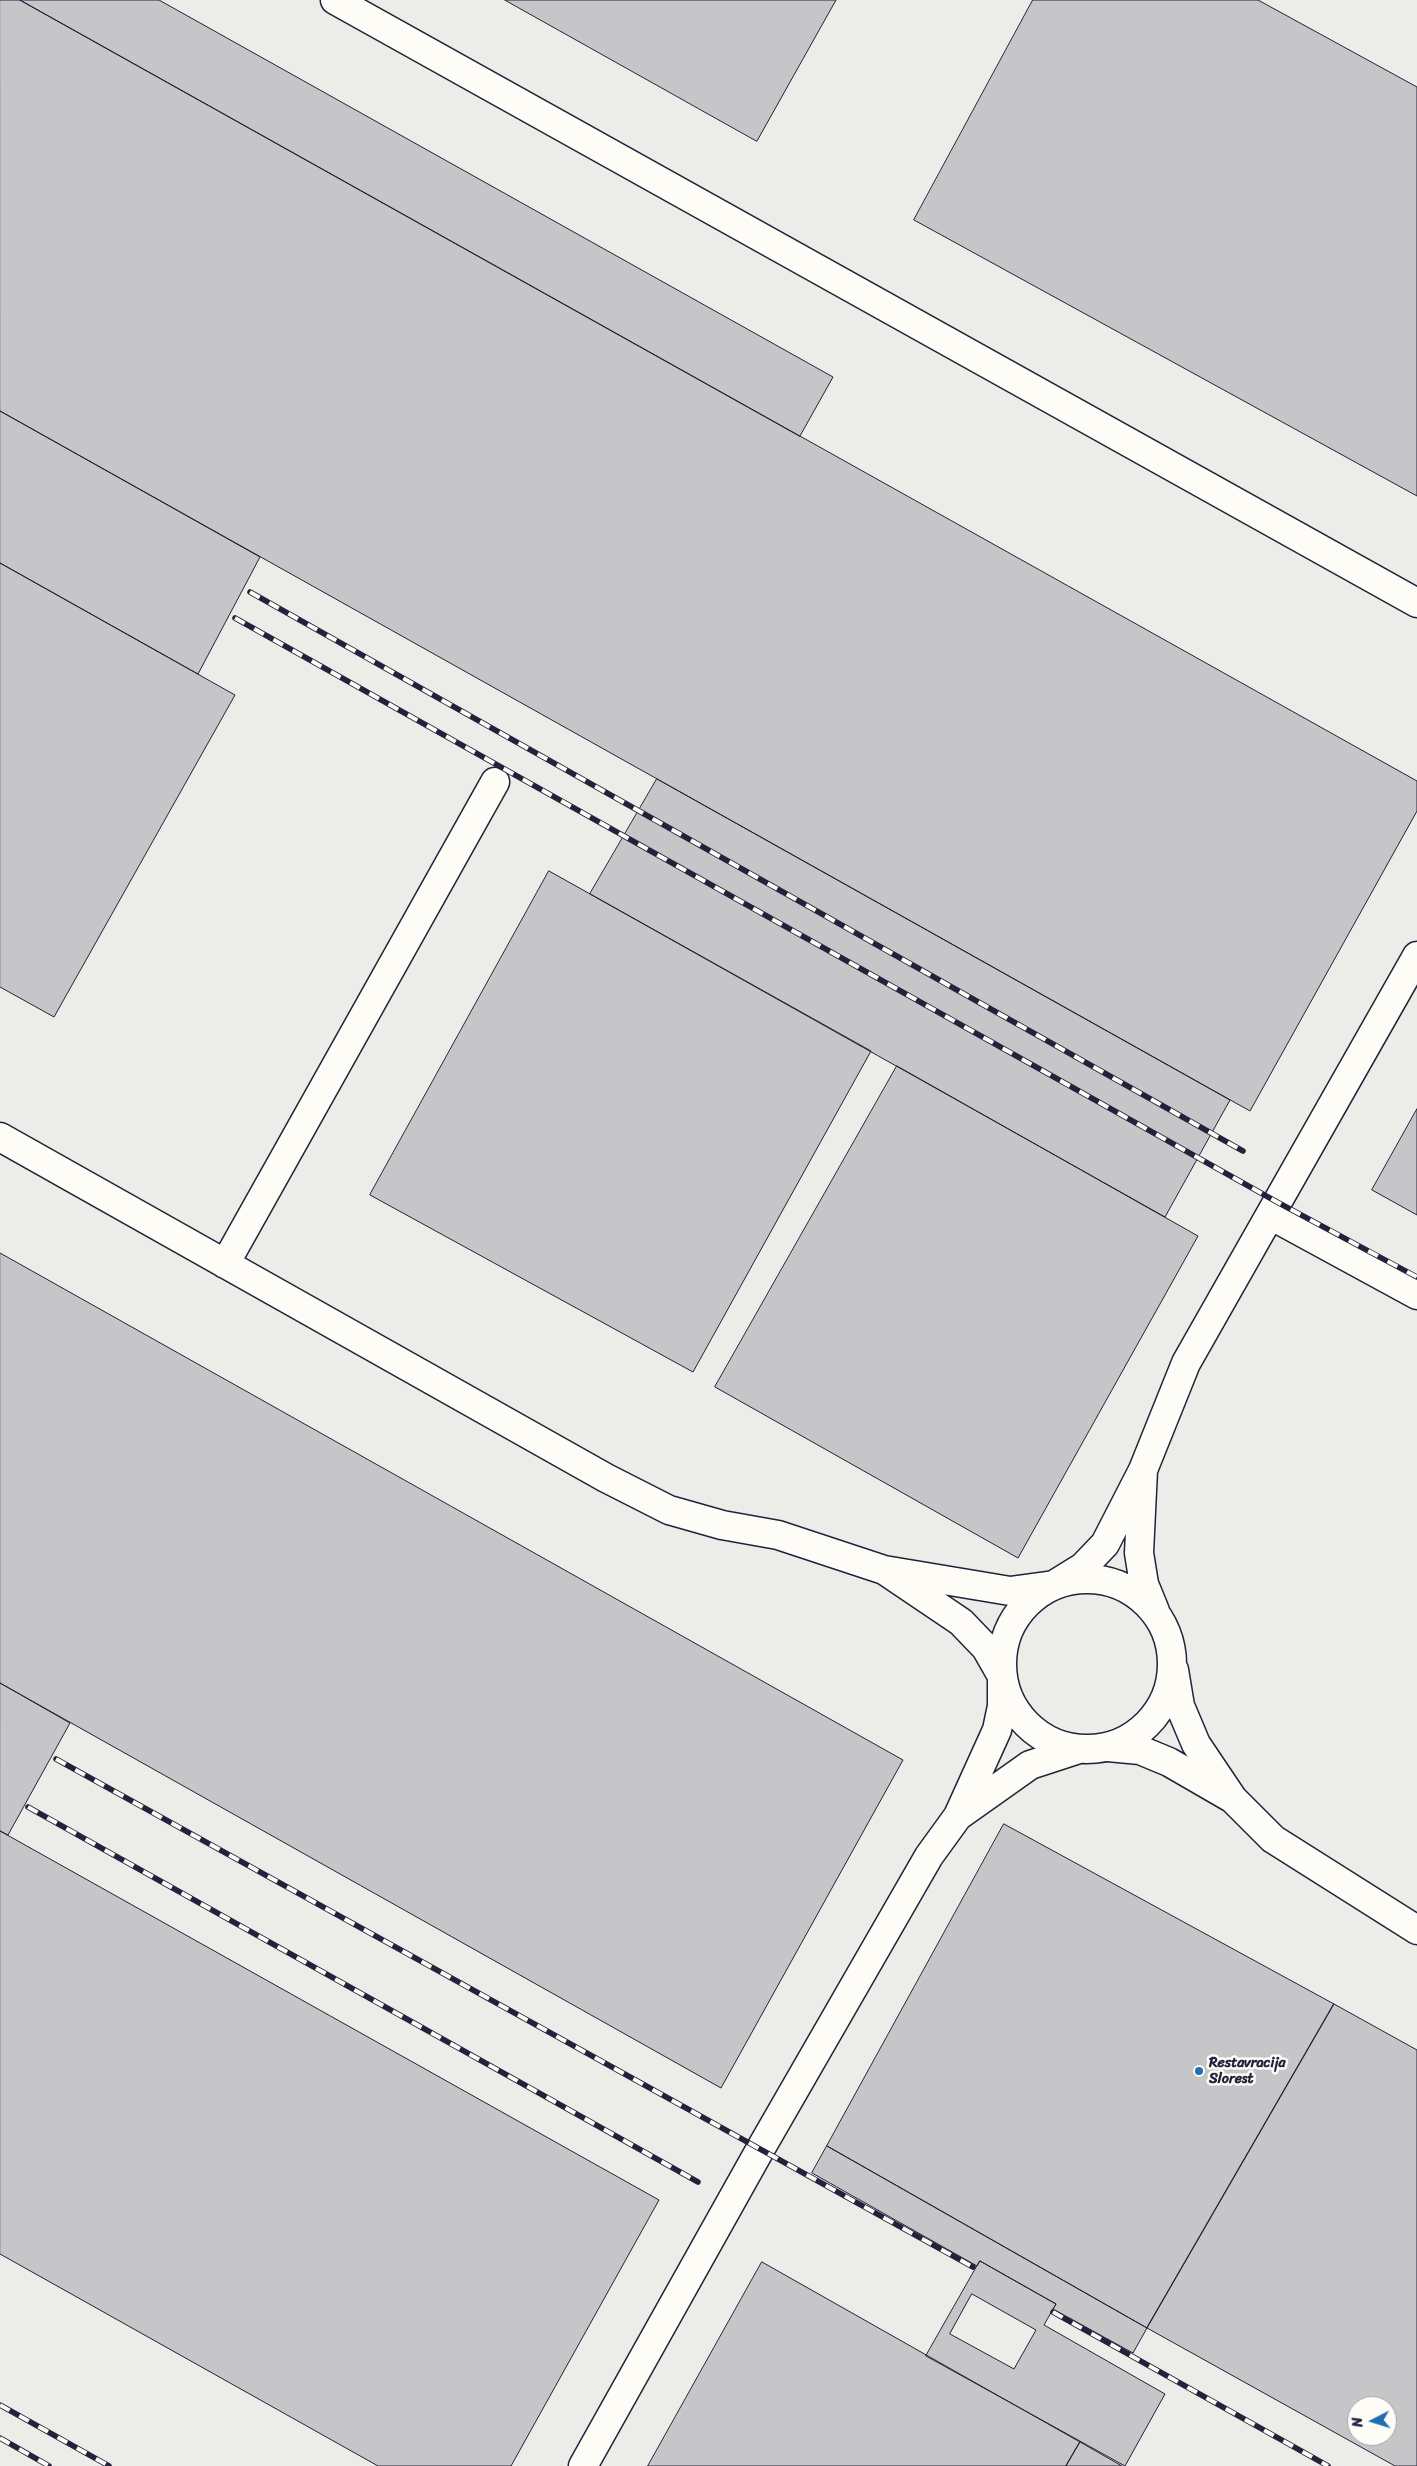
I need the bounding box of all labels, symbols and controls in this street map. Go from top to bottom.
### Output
place label: Restavracija Slorest [1209,2055,1286,2088]
marker: Restavracija Slorest [1193,2065,1205,2077]
north arrow [1347,2396,1397,2446]
text: N [1345,2416,1370,2428]

